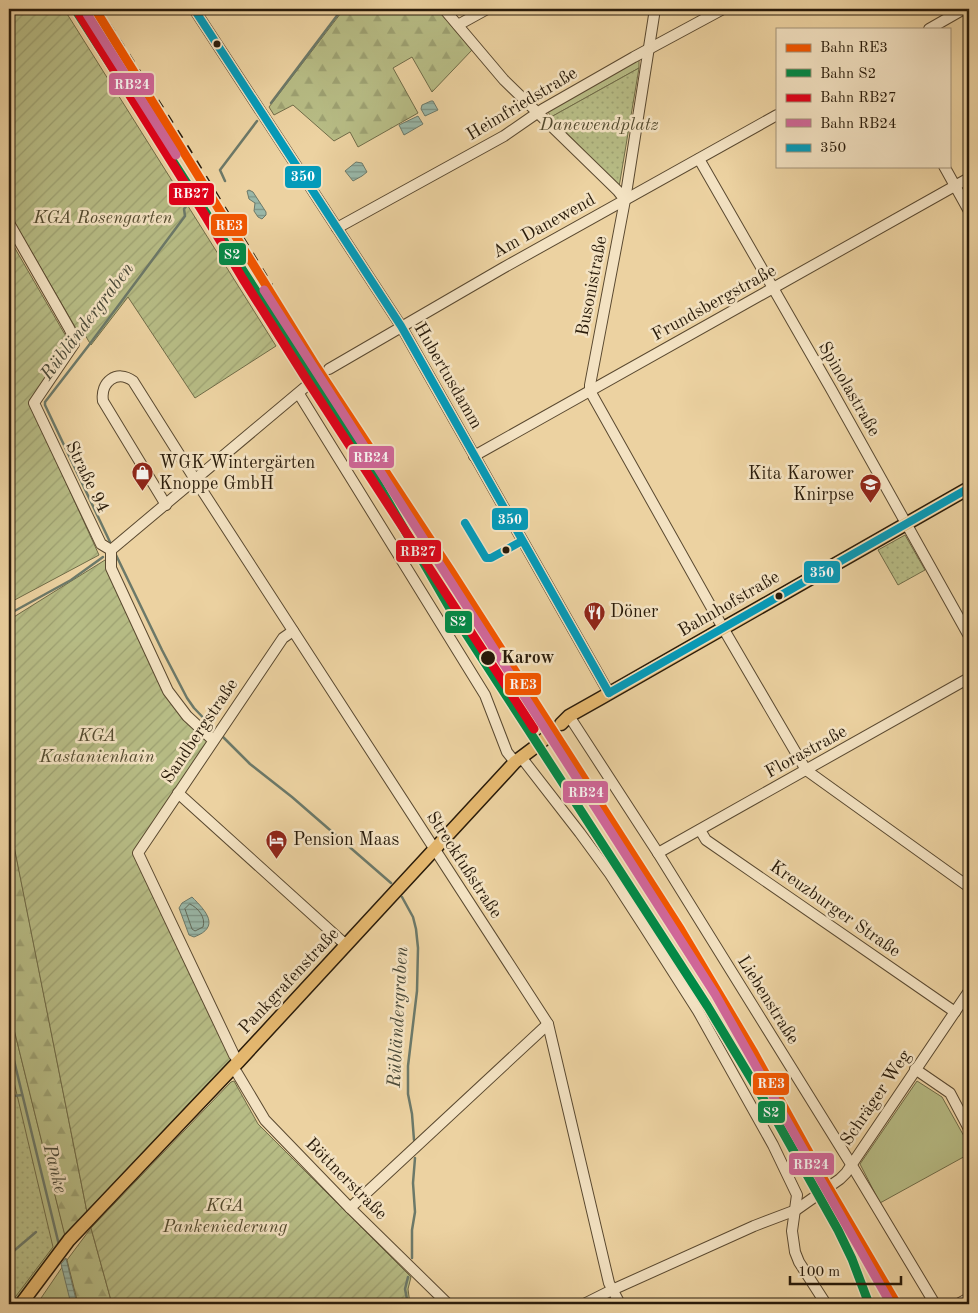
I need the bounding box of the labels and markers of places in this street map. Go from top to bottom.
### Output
unlabelled marker [212,39,222,49]
place label: WGK Wintergärten Knoppe GmbH [159,454,315,493]
shop icon: WGK Wintergärten Knoppe GmbH [131,461,155,492]
place label: Kita Karower Knirpse [748,465,855,504]
school or university icon: Kita Karower Knirpse [858,472,882,503]
unlabelled marker [501,545,511,555]
unlabelled marker [774,591,784,601]
restaurant icon: Döner [582,600,606,631]
place label: Döner [610,603,659,621]
marker: Karow [479,649,497,667]
place label: Karow [501,649,555,667]
hotel icon: Pension Maas [265,828,289,859]
place label: Pension Maas [293,831,400,849]

